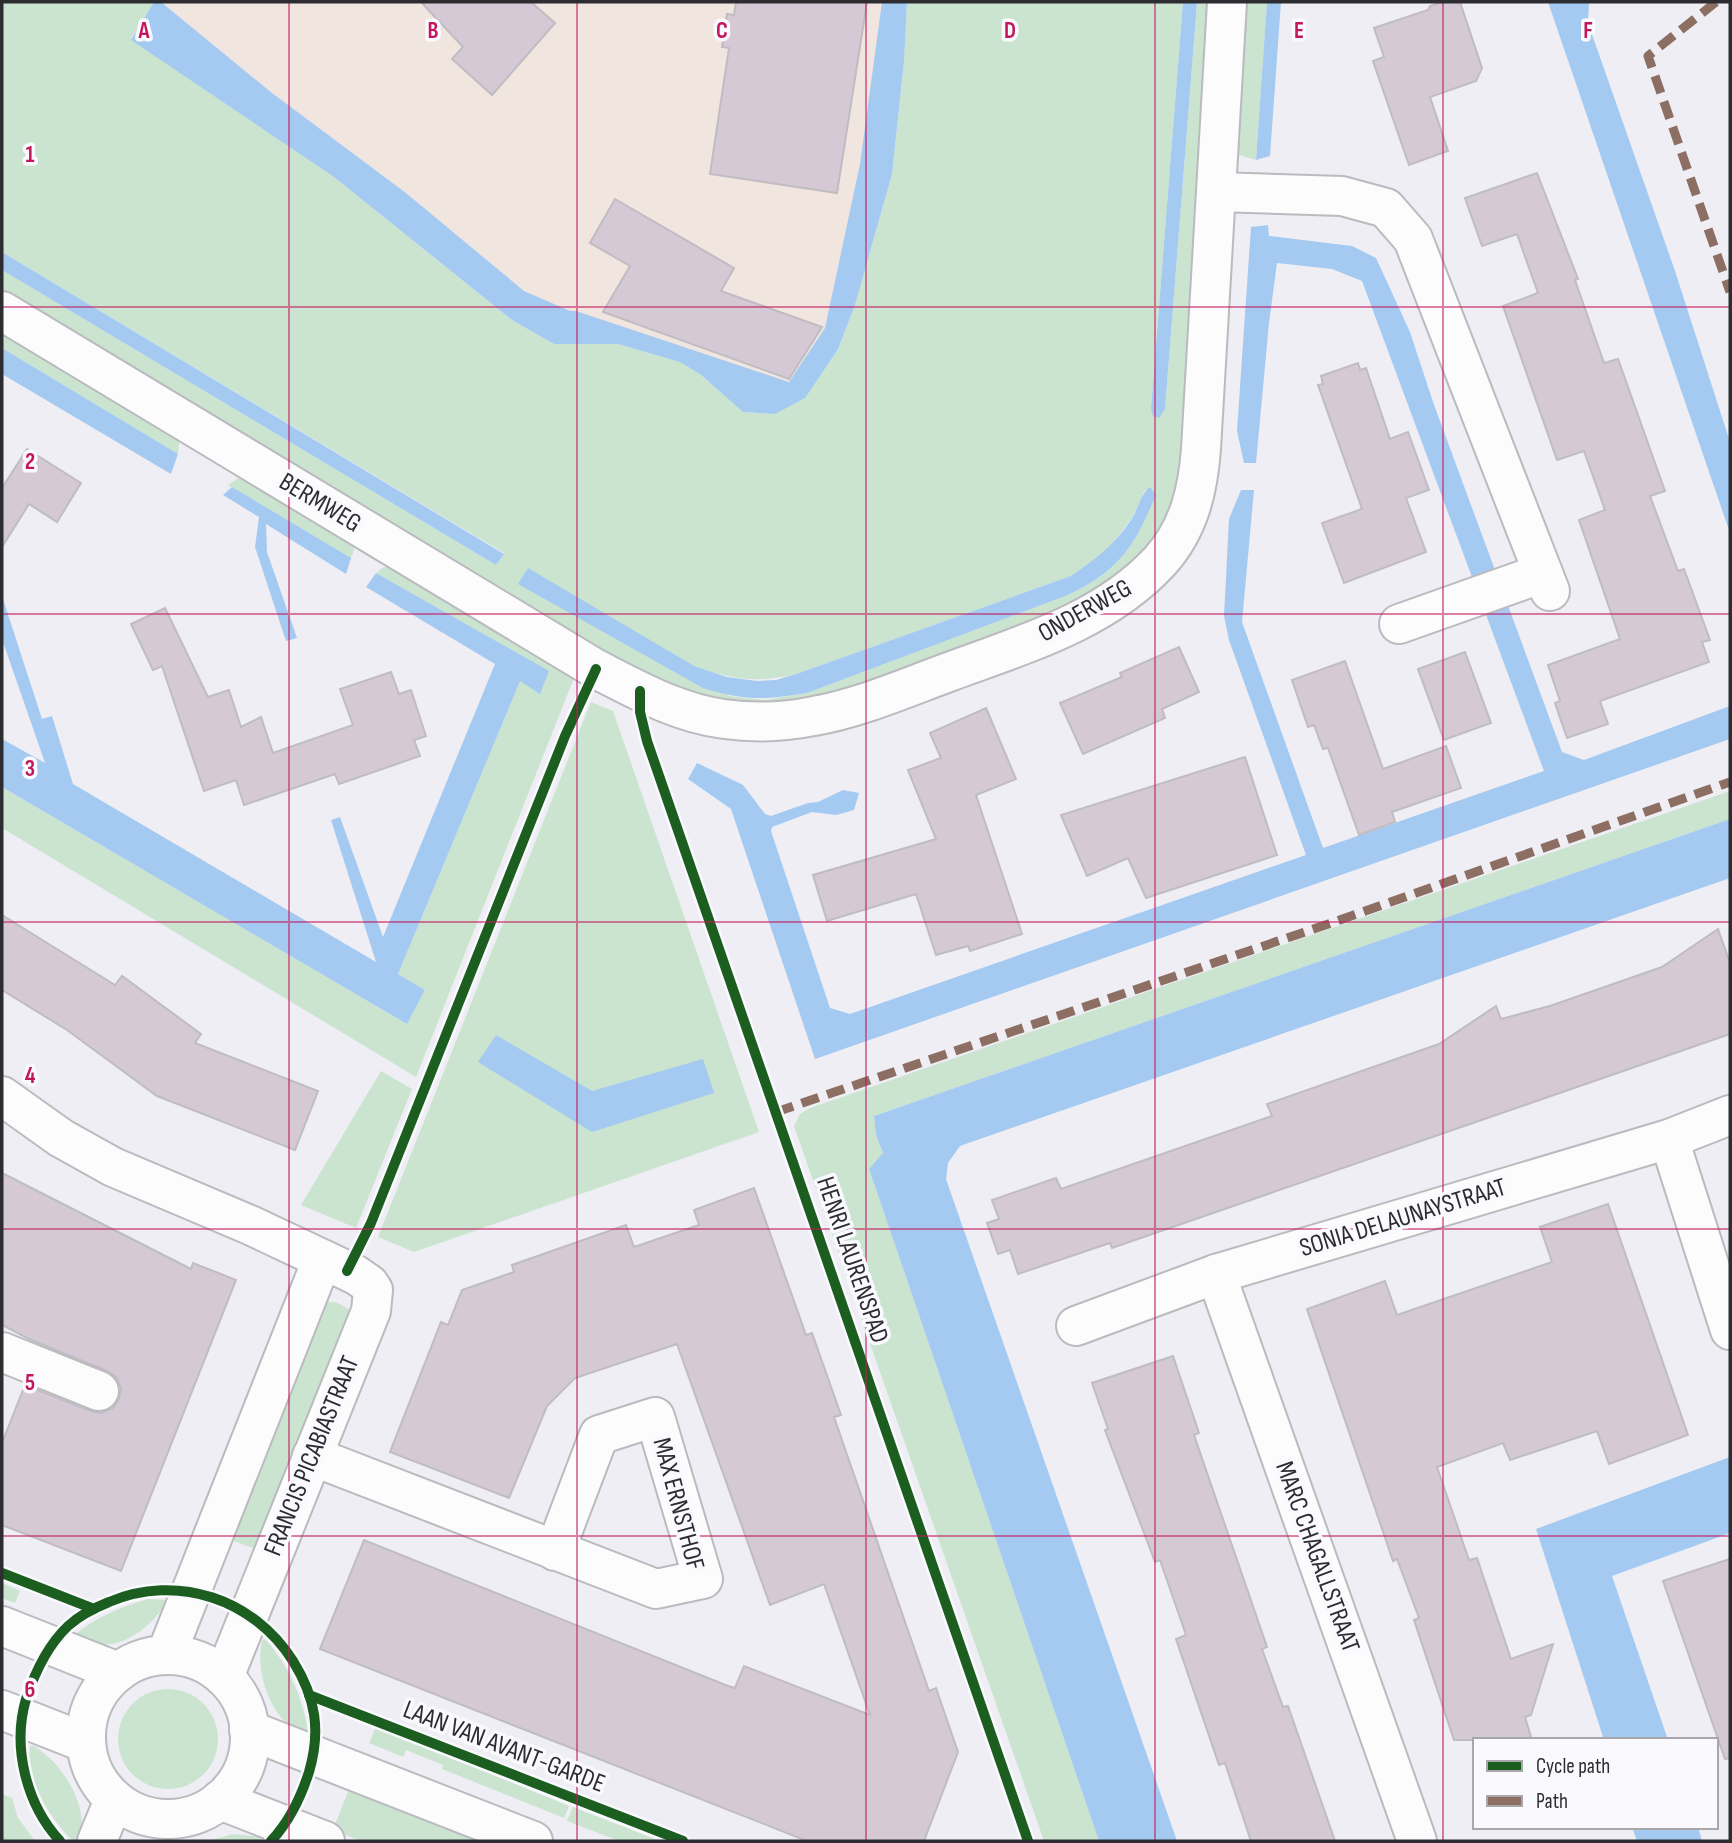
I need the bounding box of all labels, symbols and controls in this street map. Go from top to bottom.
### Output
text: A [138,17,151,45]
text: B [428,17,439,45]
text: C [716,17,728,45]
text: D [1004,17,1016,45]
text: E [1294,17,1304,45]
text: F [1583,17,1593,45]
text: 1 [25,141,35,169]
text: 2 [25,448,35,476]
street label: BERMWEG [273,467,367,539]
street label: ONDERWEG [1033,573,1137,649]
text: 3 [25,755,35,783]
text: 4 [25,1062,36,1090]
street label: SONIA DELAUNAYSTRAAT [1296,1172,1510,1264]
street label: HENRI LAURENSPAD [809,1173,895,1347]
street label: FRANCIS PICABIASTRAAT [258,1351,366,1561]
text: 5 [25,1369,35,1397]
street label: MAX ERNSTHOF [645,1434,711,1574]
street label: MARC CHAGALLSTRAAT [1268,1457,1366,1657]
text: 6 [25,1676,35,1704]
street label: LAAN VAN AVANT-GARDE [399,1694,609,1800]
legend [1473,1738,1718,1829]
text: Cycle path [1536,1754,1610,1779]
text: Path [1536,1789,1568,1814]

